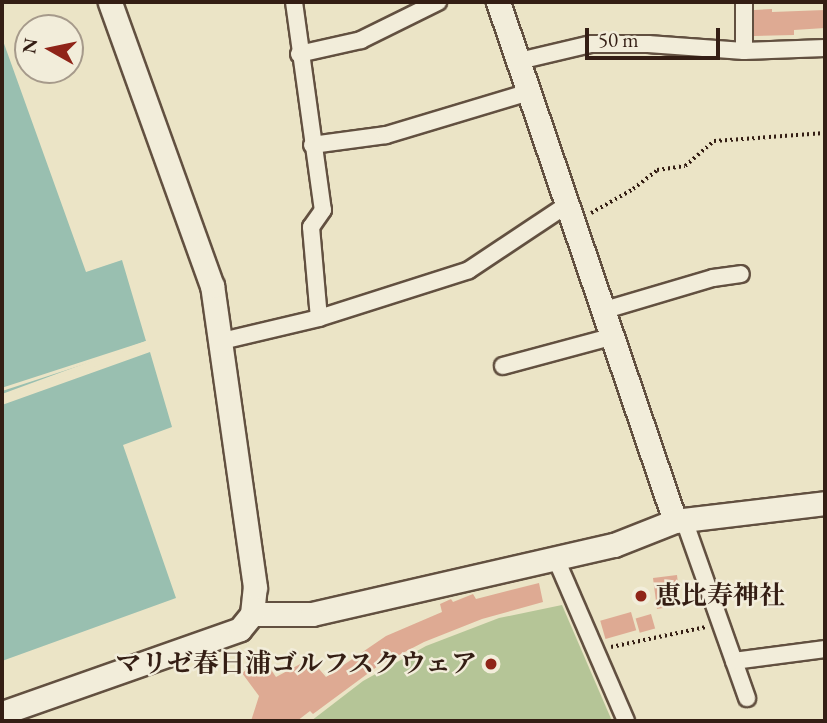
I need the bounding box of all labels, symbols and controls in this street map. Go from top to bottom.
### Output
north arrow [14,14,84,84]
scale bar [589,14,724,58]
text: 50 m [598,26,639,53]
text: N [16,36,43,55]
place label: 恵比寿神社 [655,580,785,612]
marker: 恵比寿神社 [633,588,649,604]
place label: マリゼ春日浦ゴルフスクウェア [113,648,477,680]
marker: マリゼ春日浦ゴルフスクウェア [483,656,499,672]

